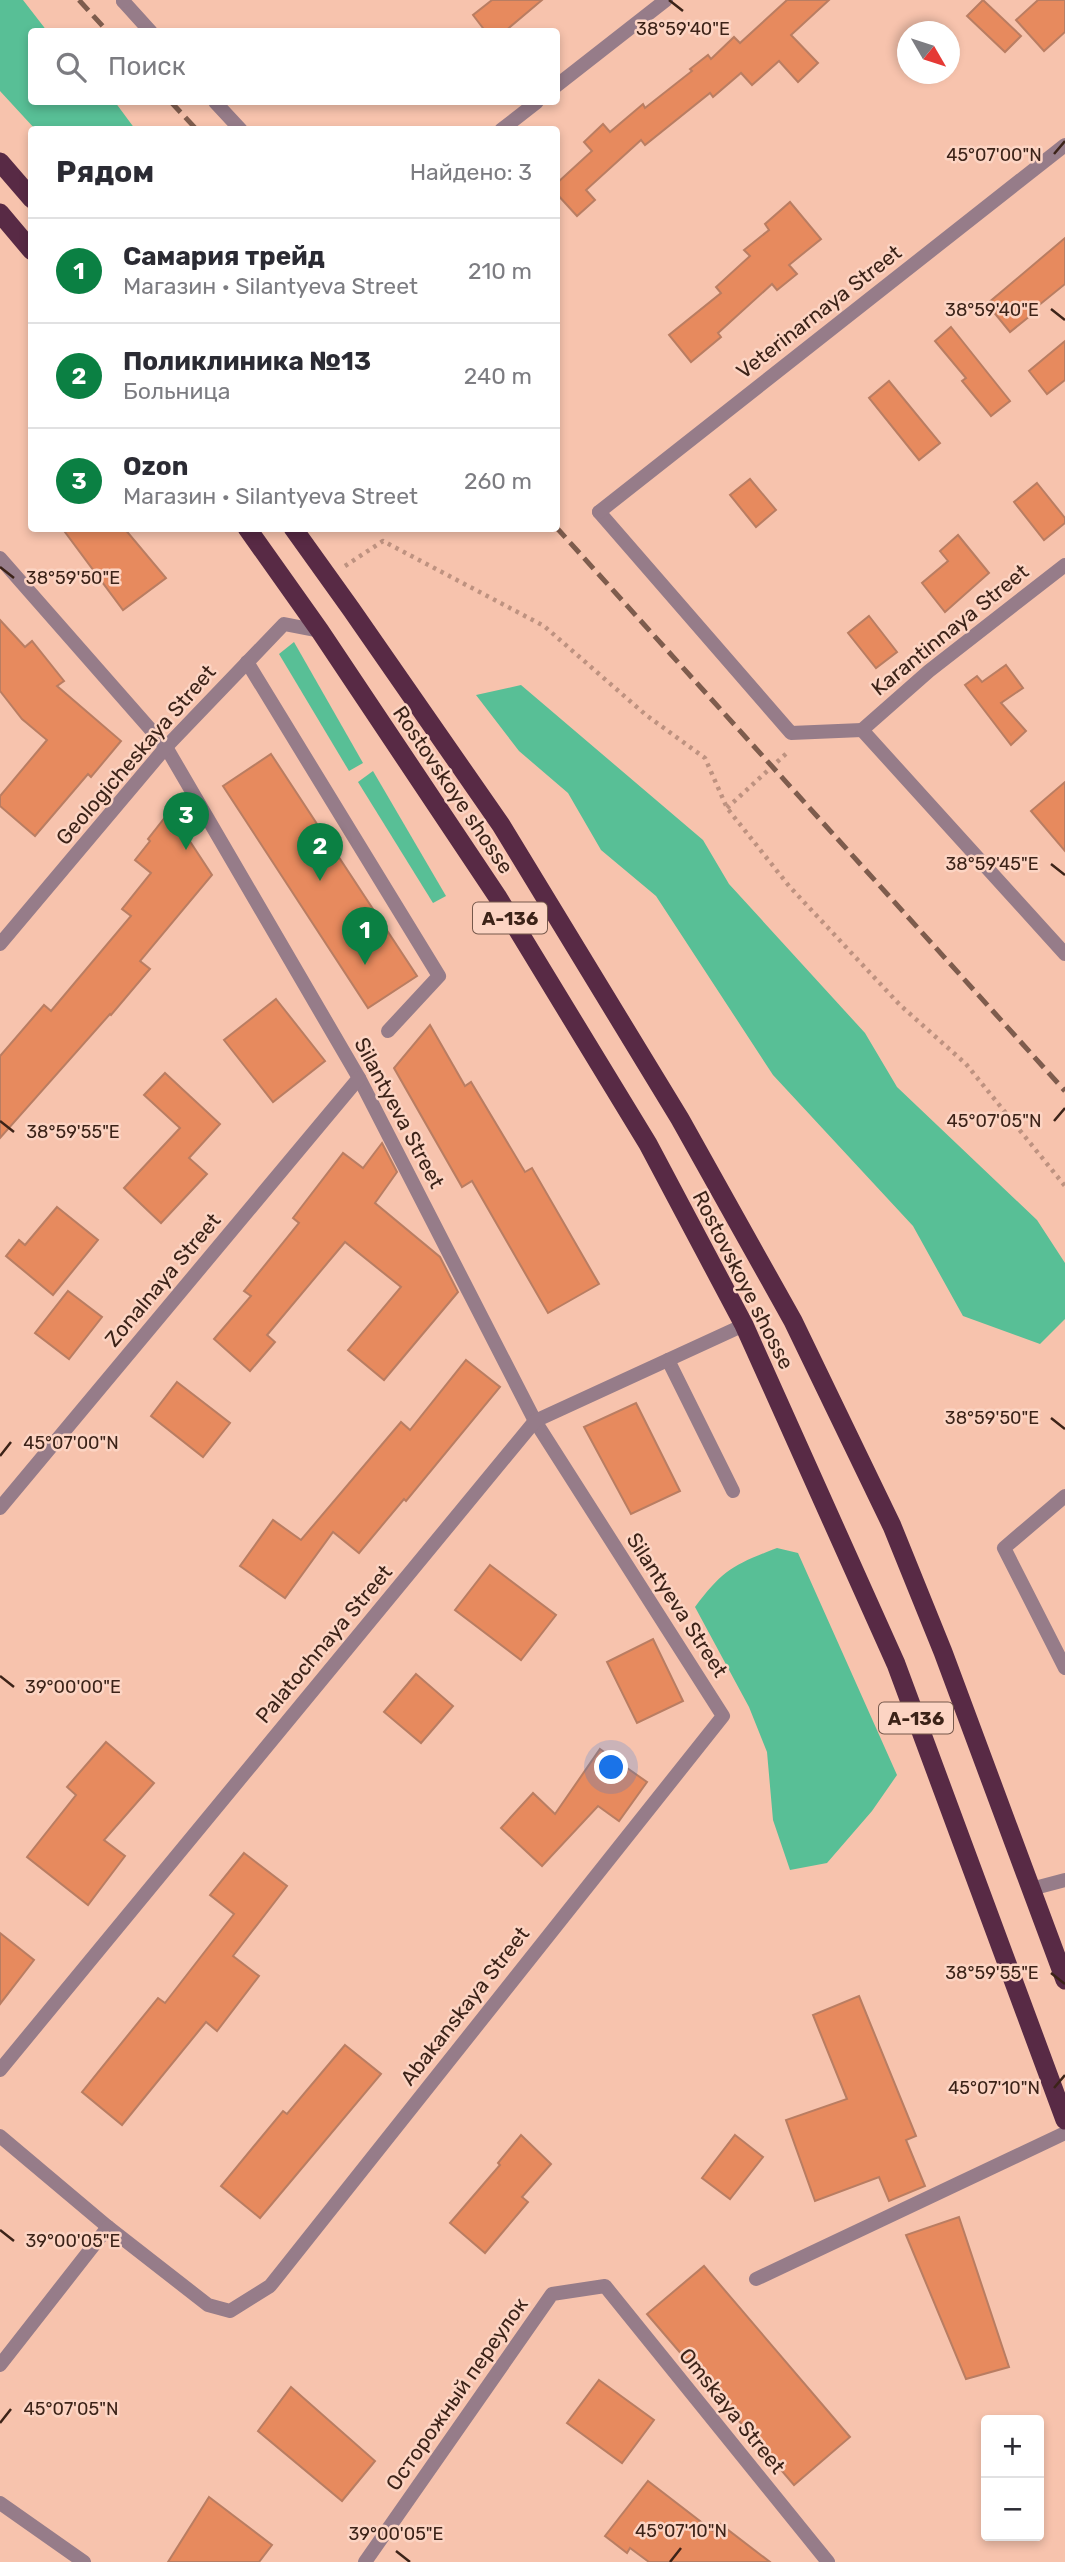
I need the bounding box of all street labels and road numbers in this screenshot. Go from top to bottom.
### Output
street label: Veterinarnaya Street [731,239,906,384]
street label: Karantinnaya Street [866,559,1033,701]
street label: Geologicheskaya Street [51,660,221,850]
street label: Rostovskoye shosse [388,701,519,878]
road number: А-136 [473,902,547,934]
street label: Silantyeva Street [349,1033,450,1192]
street label: Rostovskoye shosse [688,1186,799,1373]
street label: Zonalnaya Street [100,1208,226,1351]
street label: Silantyeva Street [621,1528,733,1682]
street label: Palatochnaya Street [250,1559,397,1728]
road number: А-136 [879,1702,953,1734]
street label: Abakanskaya Street [395,1921,534,2090]
street label: Осторожный переулок [380,2292,533,2495]
street label: Omskaya Street [674,2343,791,2478]

